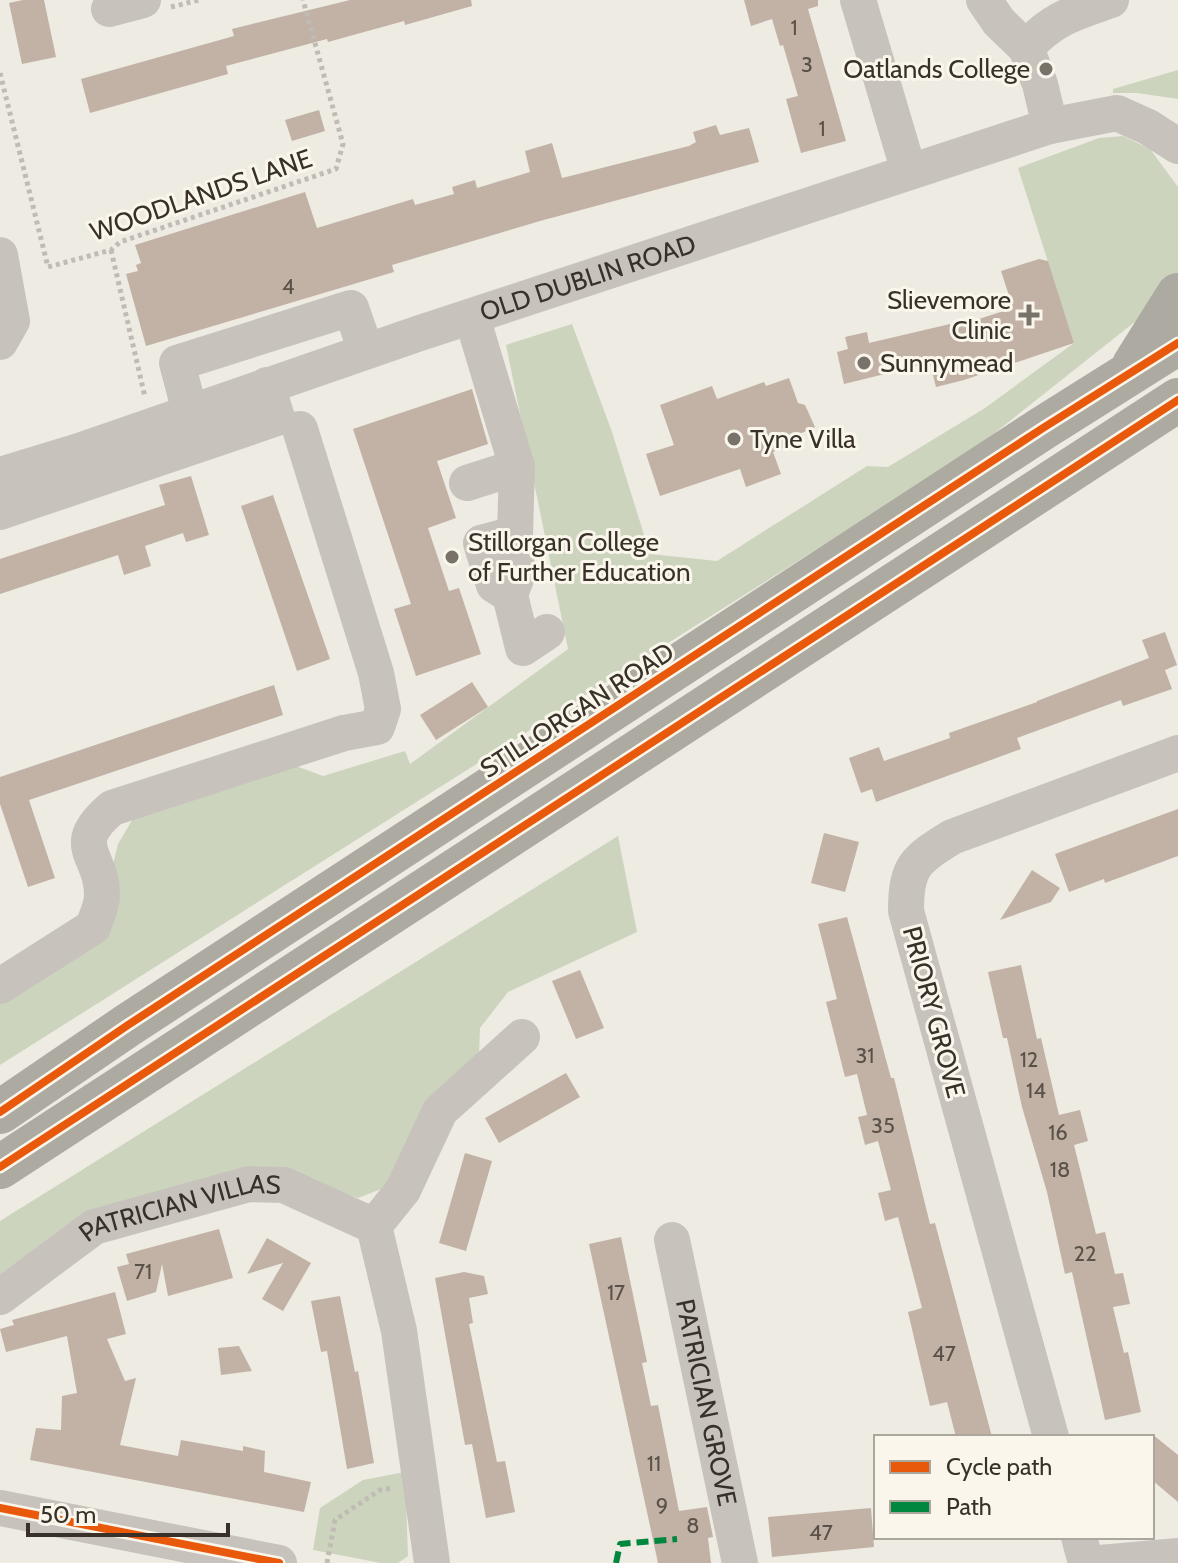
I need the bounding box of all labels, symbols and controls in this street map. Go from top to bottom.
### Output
house number: 1 [790,14,798,41]
house number: 3 [801,51,813,78]
place label: Oatlands College [843,53,1030,85]
marker: Oatlands College [1037,60,1055,78]
house number: 1 [818,115,826,142]
street label: WOODLANDS LANE [86,142,316,248]
street label: OLD DUBLIN ROAD [476,228,700,328]
house number: 4 [282,273,295,300]
place label: Slievemore Clinic [887,284,1011,346]
marker: Slievemore Clinic [1018,304,1040,326]
place label: Sunnymead [880,347,1014,379]
marker: Sunnymead [855,354,873,372]
place label: Tyne Villa [750,423,856,455]
marker: Tyne Villa [725,430,743,448]
place label: Stillorgan College of Further Education [468,526,690,588]
marker: Stillorgan College of Further Education [443,548,461,566]
street label: STILLORGAN ROAD [474,635,680,785]
street label: PRIORY GROVE [896,923,972,1101]
house number: 31 [855,1042,875,1069]
house number: 12 [1020,1046,1038,1073]
house number: 14 [1026,1077,1046,1104]
house number: 35 [871,1112,895,1139]
house number: 16 [1048,1119,1068,1146]
house number: 18 [1050,1156,1070,1183]
street label: PATRICIAN VILLAS [73,1168,281,1249]
house number: 22 [1073,1240,1097,1267]
house number: 71 [134,1258,152,1285]
house number: 17 [607,1279,625,1306]
street label: PATRICIAN GROVE [669,1296,744,1509]
house number: 47 [932,1340,956,1367]
legend [874,1435,1154,1539]
house number: 11 [647,1450,661,1477]
text: Cycle path [946,1452,1052,1481]
scale bar [28,1487,228,1537]
house number: 9 [656,1492,668,1519]
text: Path [946,1492,992,1521]
text: 50 m [40,1500,96,1529]
house number: 8 [686,1512,700,1539]
house number: 47 [809,1519,833,1546]

